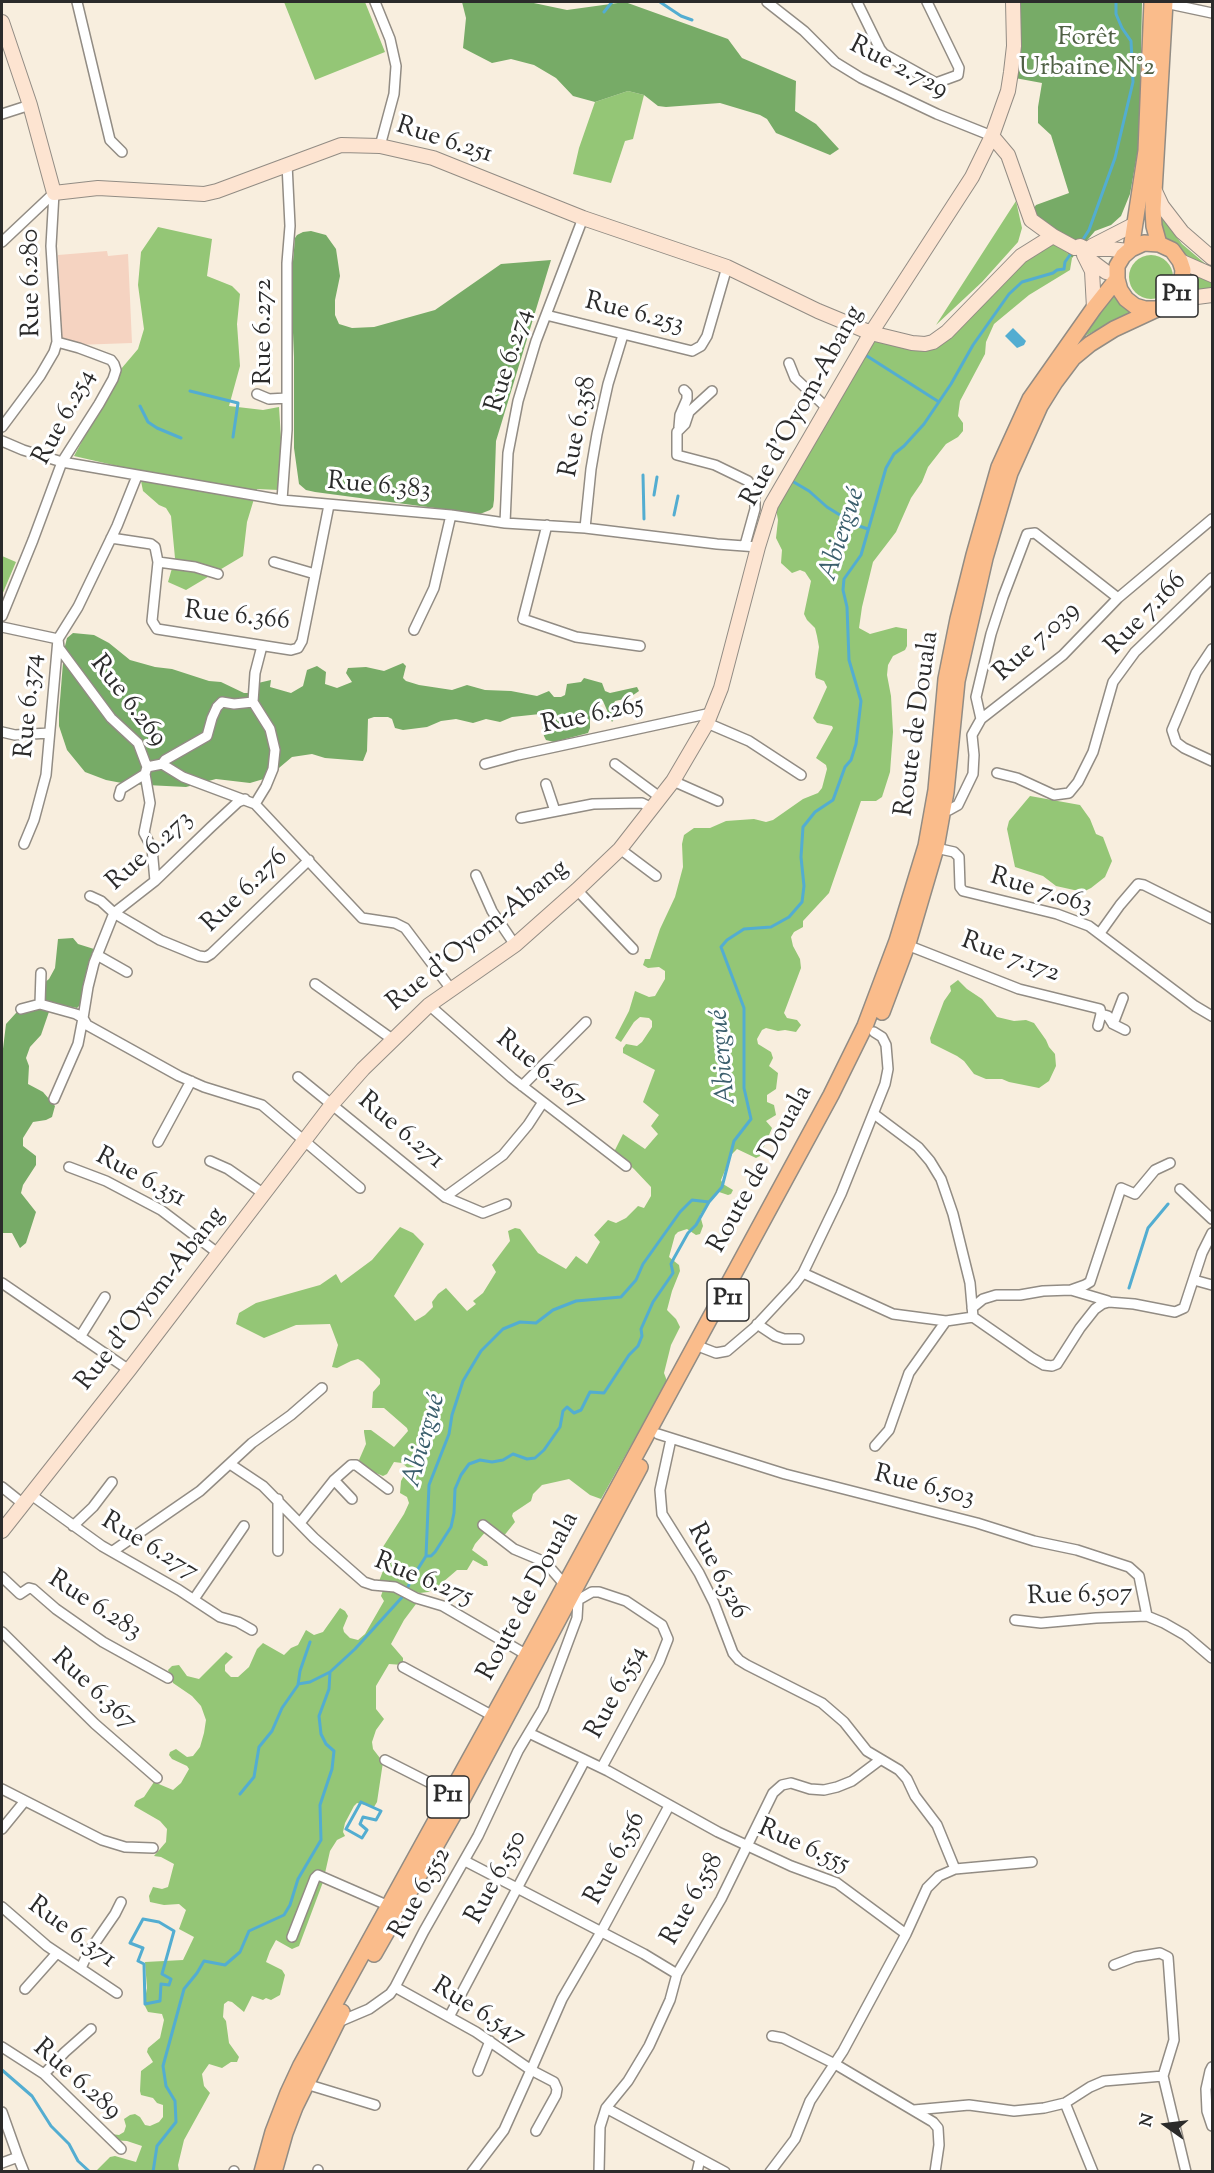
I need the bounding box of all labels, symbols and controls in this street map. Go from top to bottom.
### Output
park label: Forêt Urbaine N°2 [1019,24,1155,86]
street label: Rue 2.729 [843,31,953,107]
street label: Rue 6.251 [392,112,496,172]
street label: Rue 6.280 [16,229,50,337]
road number: P11 [1156,275,1198,317]
street label: Rue 6.272 [250,279,282,385]
street label: Rue 6.253 [581,288,687,342]
street label: Rue d'Oyom-Abang [736,301,872,513]
street label: Rue 6.274 [481,306,541,416]
street label: Rue 6.254 [28,365,104,471]
street label: Rue 6.358 [555,374,605,480]
street label: Rue 6.383 [326,468,432,508]
water label: Abiergué [814,484,874,586]
street label: Rue 7.166 [1100,567,1194,663]
street label: Rue 7.039 [989,596,1087,690]
street label: Rue 6.366 [183,597,291,639]
street label: Route de Douala [891,629,947,819]
street label: Rue 6.269 [82,650,172,754]
street label: Rue 6.374 [11,653,51,759]
street label: Rue 6.265 [539,691,647,743]
street label: Rue 6.273 [101,805,201,899]
street label: Rue 6.276 [196,843,296,941]
street label: Rue d'Oyom-Abang [382,854,576,1020]
street label: Rue 7.063 [986,863,1096,923]
street label: Rue 7.172 [956,927,1064,991]
water label: Abiergué [705,1008,745,1106]
street label: Rue 6.267 [488,1025,592,1117]
street label: Route de Douala [703,1081,821,1259]
street label: Rue 6.271 [350,1087,450,1177]
street label: Rue 6.351 [90,1142,190,1216]
street label: Rue d'Oyom-Abang [71,1202,233,1398]
road number: P11 [707,1279,749,1321]
water label: Abiergué [397,1390,455,1492]
street label: Rue 6.503 [870,1460,978,1516]
street label: Rue 6.277 [95,1507,203,1589]
street label: Route de Douala [472,1507,588,1687]
street label: Rue 6.526 [679,1519,753,1625]
street label: Rue 6.275 [369,1547,477,1615]
street label: Rue 6.283 [41,1565,147,1649]
street label: Rue 6.507 [1027,1580,1133,1614]
street label: Rue 6.554 [581,1641,655,1745]
street label: Rue 6.367 [44,1644,142,1738]
road number: P11 [427,1776,469,1818]
street label: Rue 6.556 [580,1807,654,1911]
street label: Rue 6.555 [752,1814,854,1882]
street label: Rue 6.550 [460,1826,536,1930]
street label: Rue 6.552 [384,1843,460,1945]
street label: Rue 6.558 [656,1848,732,1952]
street label: Rue 6.371 [21,1891,121,1977]
street label: Rue 6.547 [425,1972,531,2054]
street label: Rue 6.289 [25,2034,127,2128]
north arrow [1136,2095,1196,2155]
text: N [1135,2112,1161,2130]

